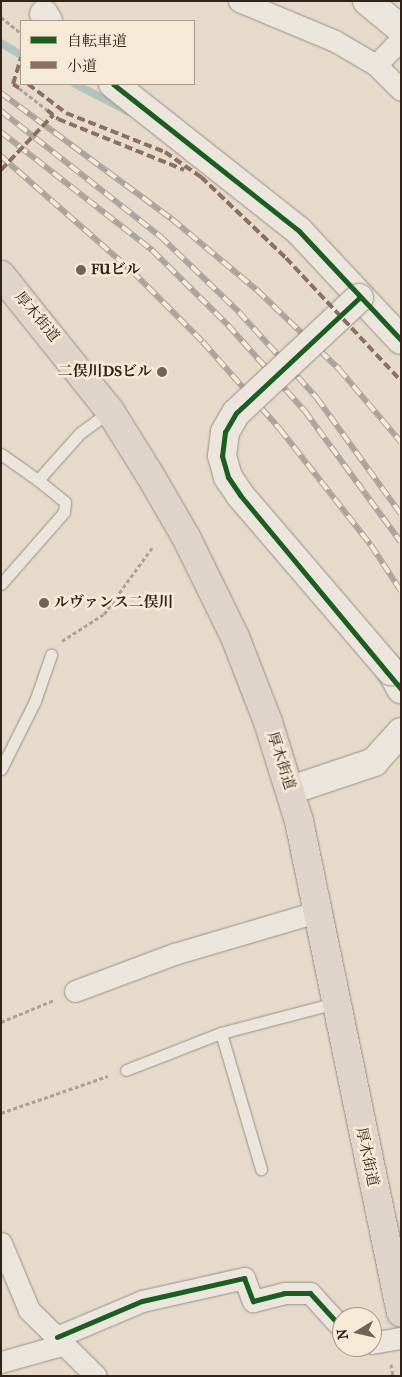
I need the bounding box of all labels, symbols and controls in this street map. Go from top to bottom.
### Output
legend [20,20,195,85]
text: 自転車道 [67,32,127,50]
text: 小道 [67,57,97,75]
place label: FUビル [91,261,141,279]
marker: FUビル [75,264,87,276]
street label: 厚木街道 [11,288,63,346]
place label: 二俣川DSビル [58,363,152,381]
marker: 二俣川DSビル [156,366,168,378]
place label: ルヴァンス二俣川 [54,594,174,612]
marker: ルヴァンス二俣川 [38,597,50,609]
street label: 厚木街道 [263,730,299,792]
street label: 厚木街道 [352,1126,382,1188]
north arrow [332,1307,382,1357]
text: N [333,1328,352,1341]

